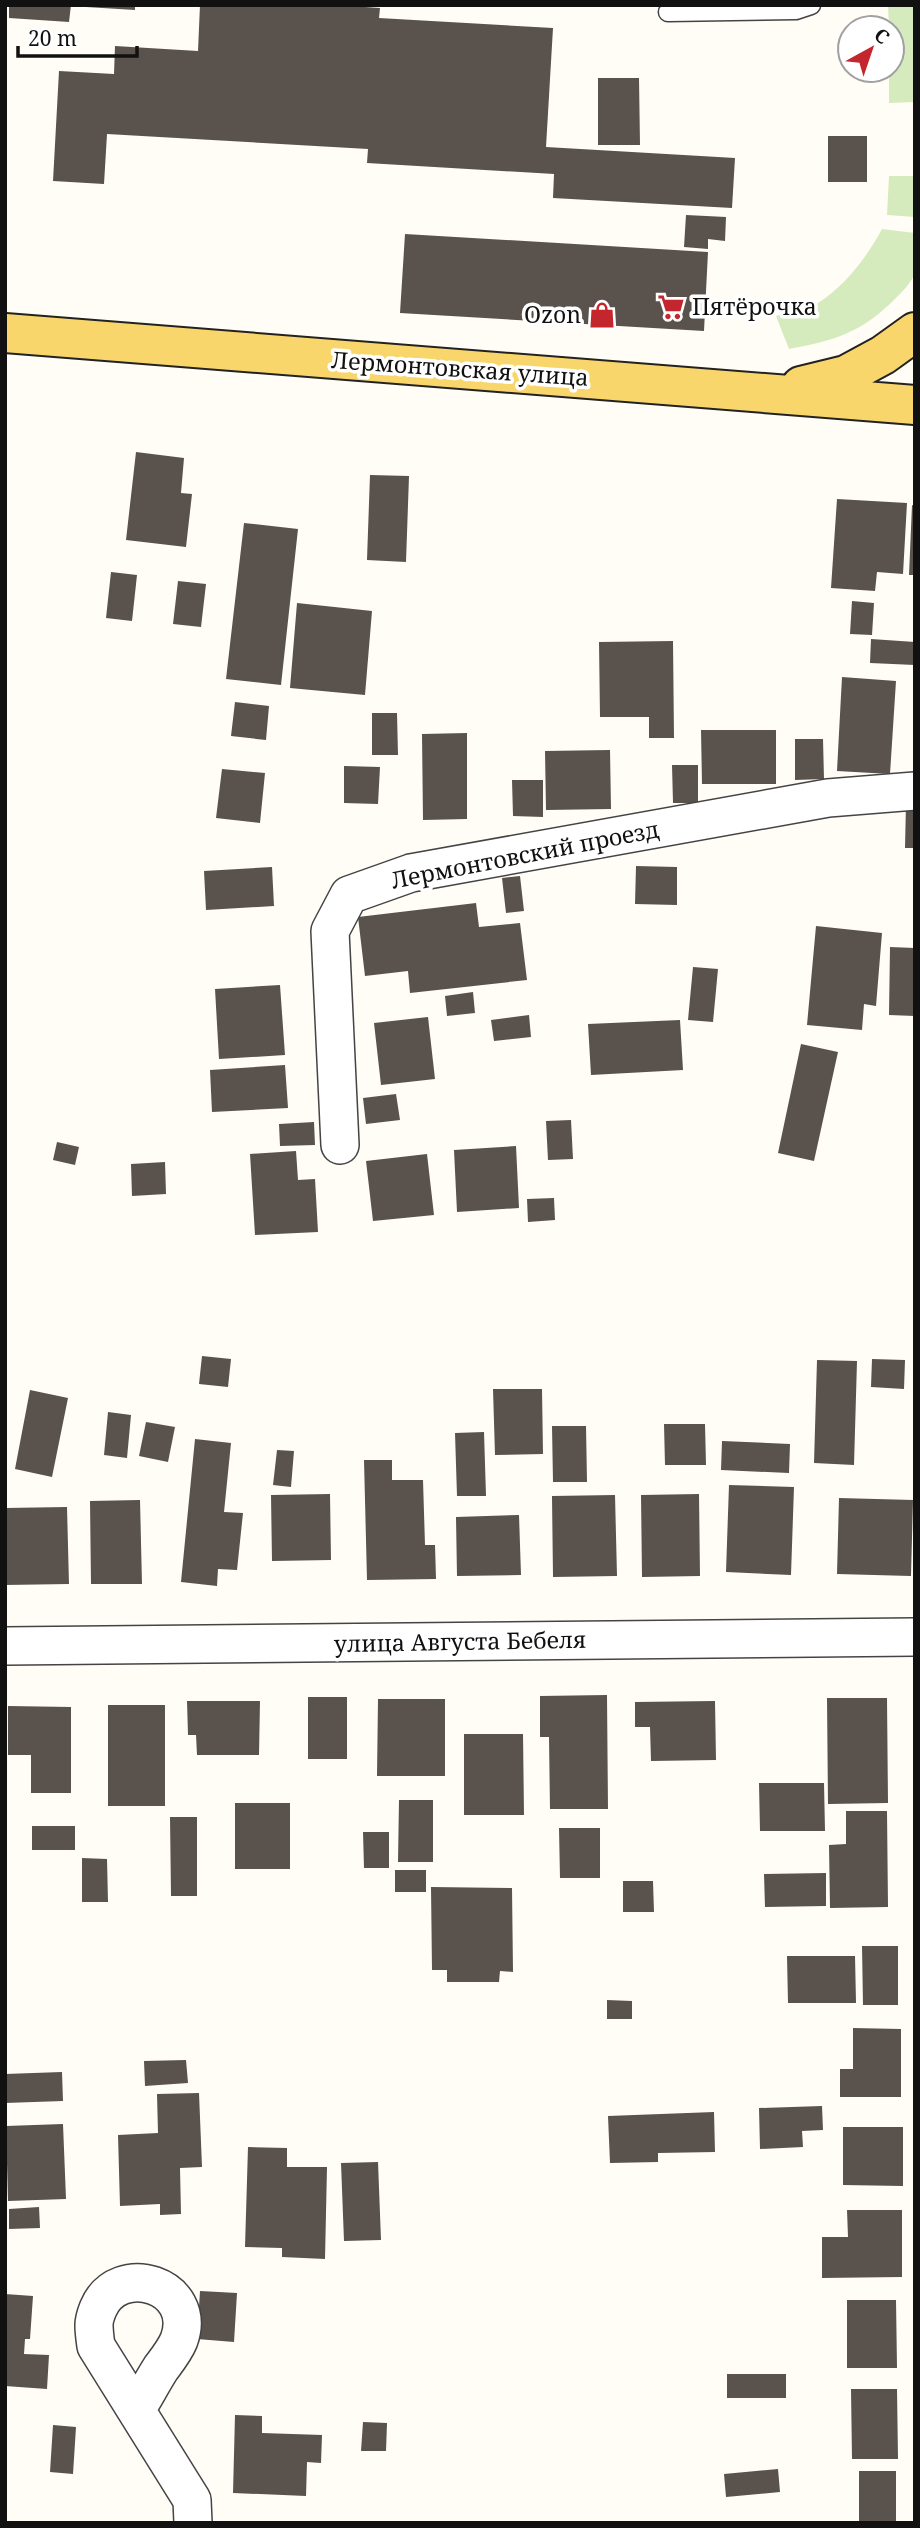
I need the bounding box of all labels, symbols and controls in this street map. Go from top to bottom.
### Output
scale bar [18,14,136,58]
north arrow [836,14,906,84]
text: С [869,22,895,50]
text: 20 m [28,24,77,52]
place label: Пятёрочка [692,290,817,322]
supermarket icon: Пятёрочка [656,292,686,322]
place label: Ozon [524,298,581,330]
shop icon: Ozon [587,300,617,330]
street label: Лермонтовская улица [330,343,590,393]
street label: Лермонтовский проезд [388,812,661,896]
street label: улица Августа Бебеля [334,1623,586,1659]

